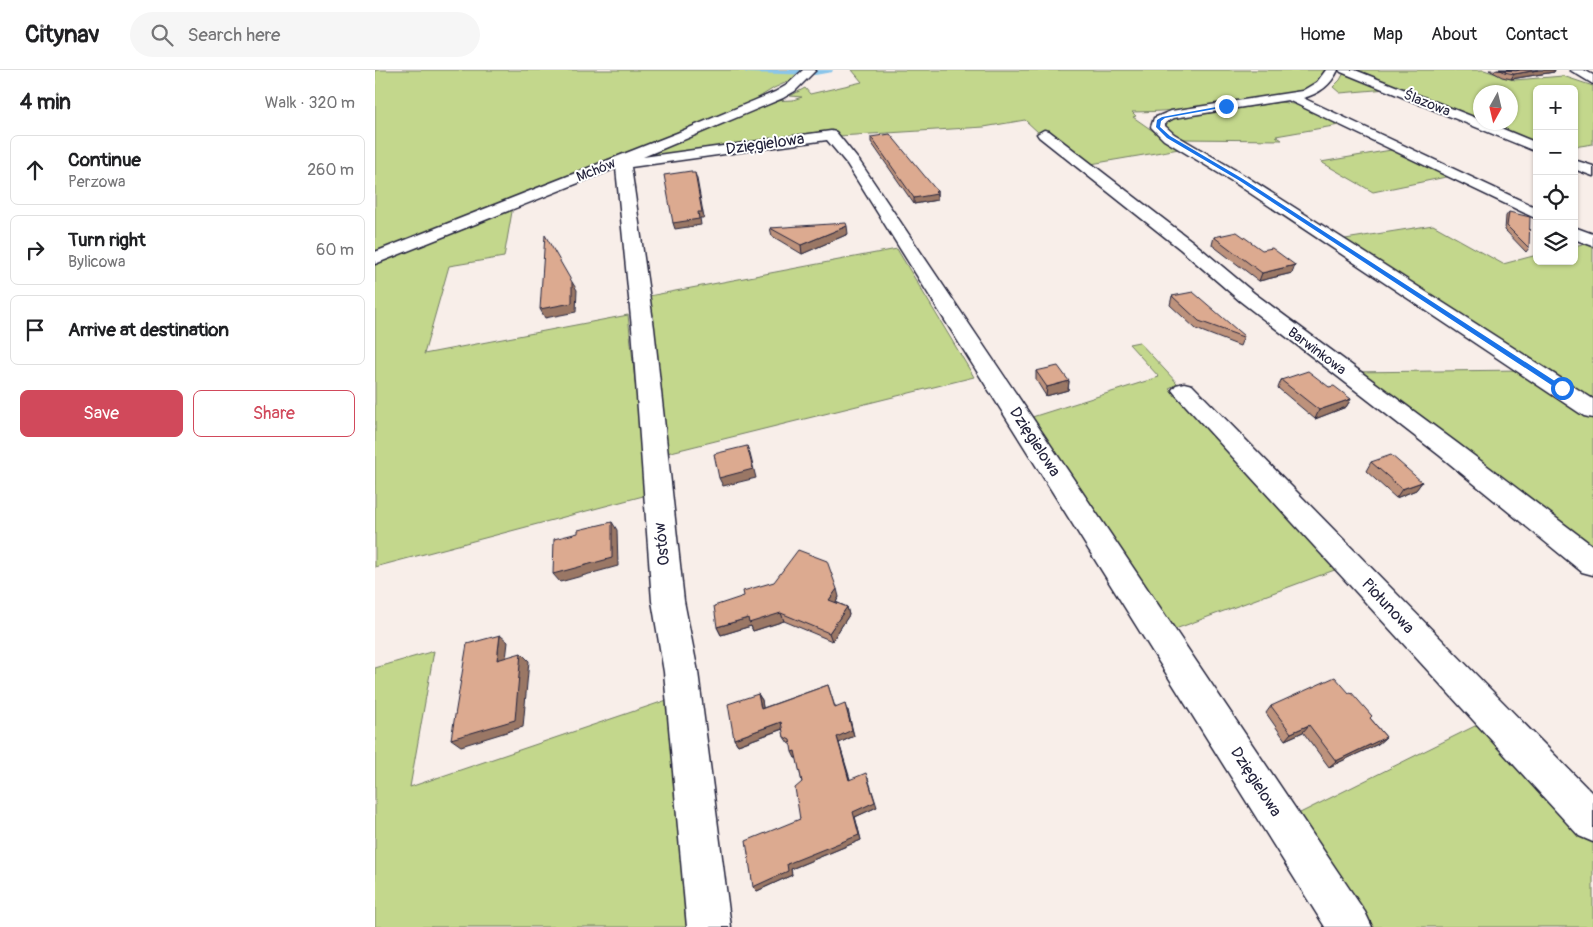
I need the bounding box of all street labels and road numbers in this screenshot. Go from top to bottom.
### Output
street label: Ślazowa [1401,85,1453,120]
street label: Dzięgielowa [724,129,806,159]
street label: Mchów [574,154,619,186]
street label: Barwinkowa [1285,324,1349,378]
street label: Dzięgielowa [1005,403,1065,481]
street label: Ostów [650,521,674,567]
street label: Piołunowa [1357,574,1419,638]
street label: Dzięgielowa [1226,743,1286,821]

